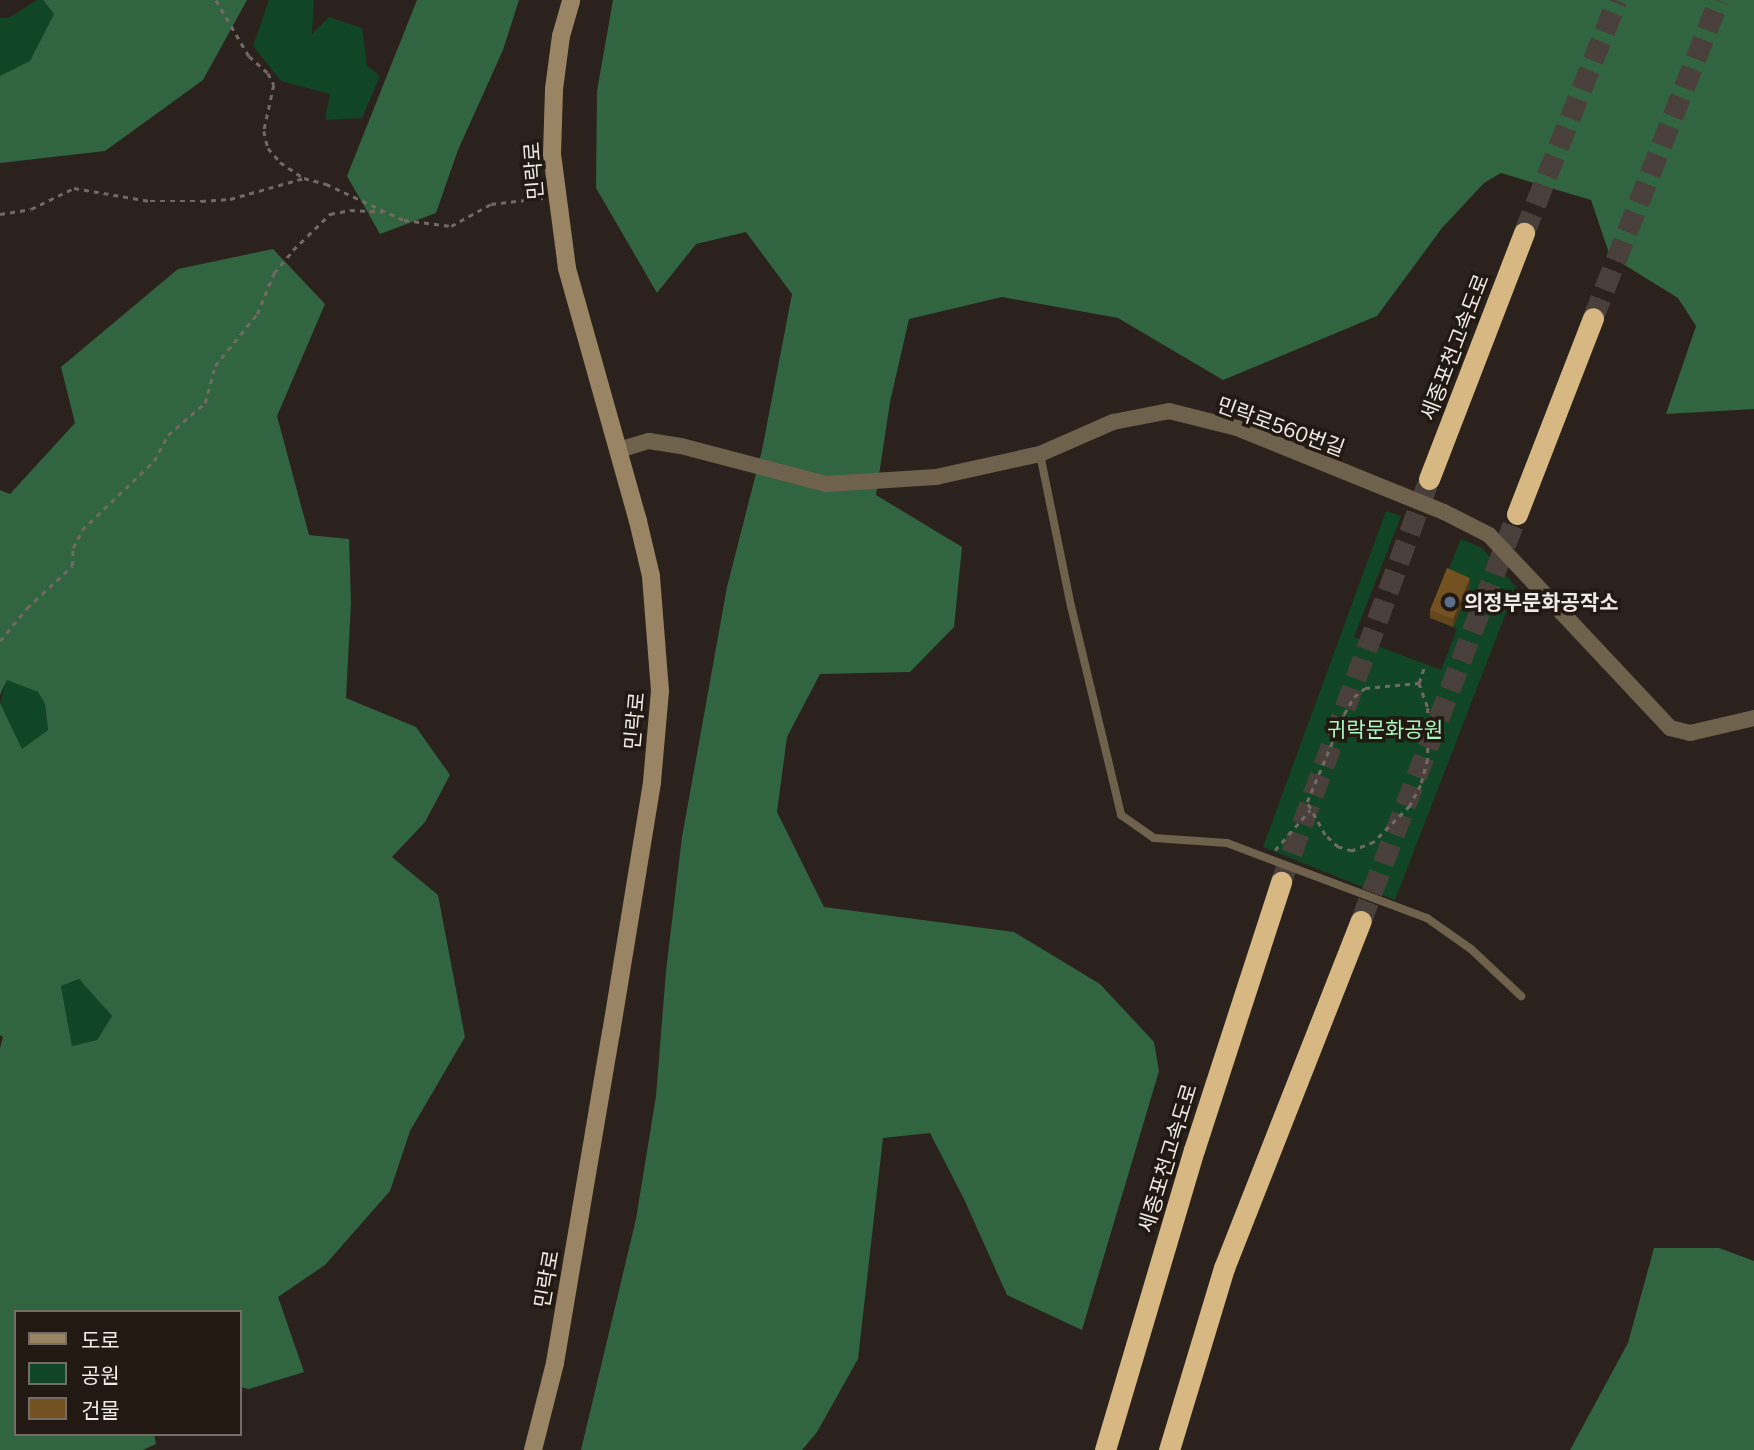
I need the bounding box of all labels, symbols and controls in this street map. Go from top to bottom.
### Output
street label: 민락로 [518,141,548,201]
street label: 세종포천고속도로 [1415,270,1493,424]
street label: 민락로560번길 [1214,391,1348,461]
place label: 의정부문화공작소 [1464,589,1619,615]
marker: 의정부문화공작소 [1442,594,1458,610]
street label: 민락로 [619,691,649,751]
park label: 귀락문화공원 [1327,716,1443,742]
street label: 세종포천고속도로 [1132,1080,1202,1236]
street label: 민락로 [529,1248,563,1310]
legend [14,1310,242,1436]
text: 도로 [81,1327,120,1353]
text: 공원 [81,1362,120,1388]
text: 건물 [81,1397,120,1423]

